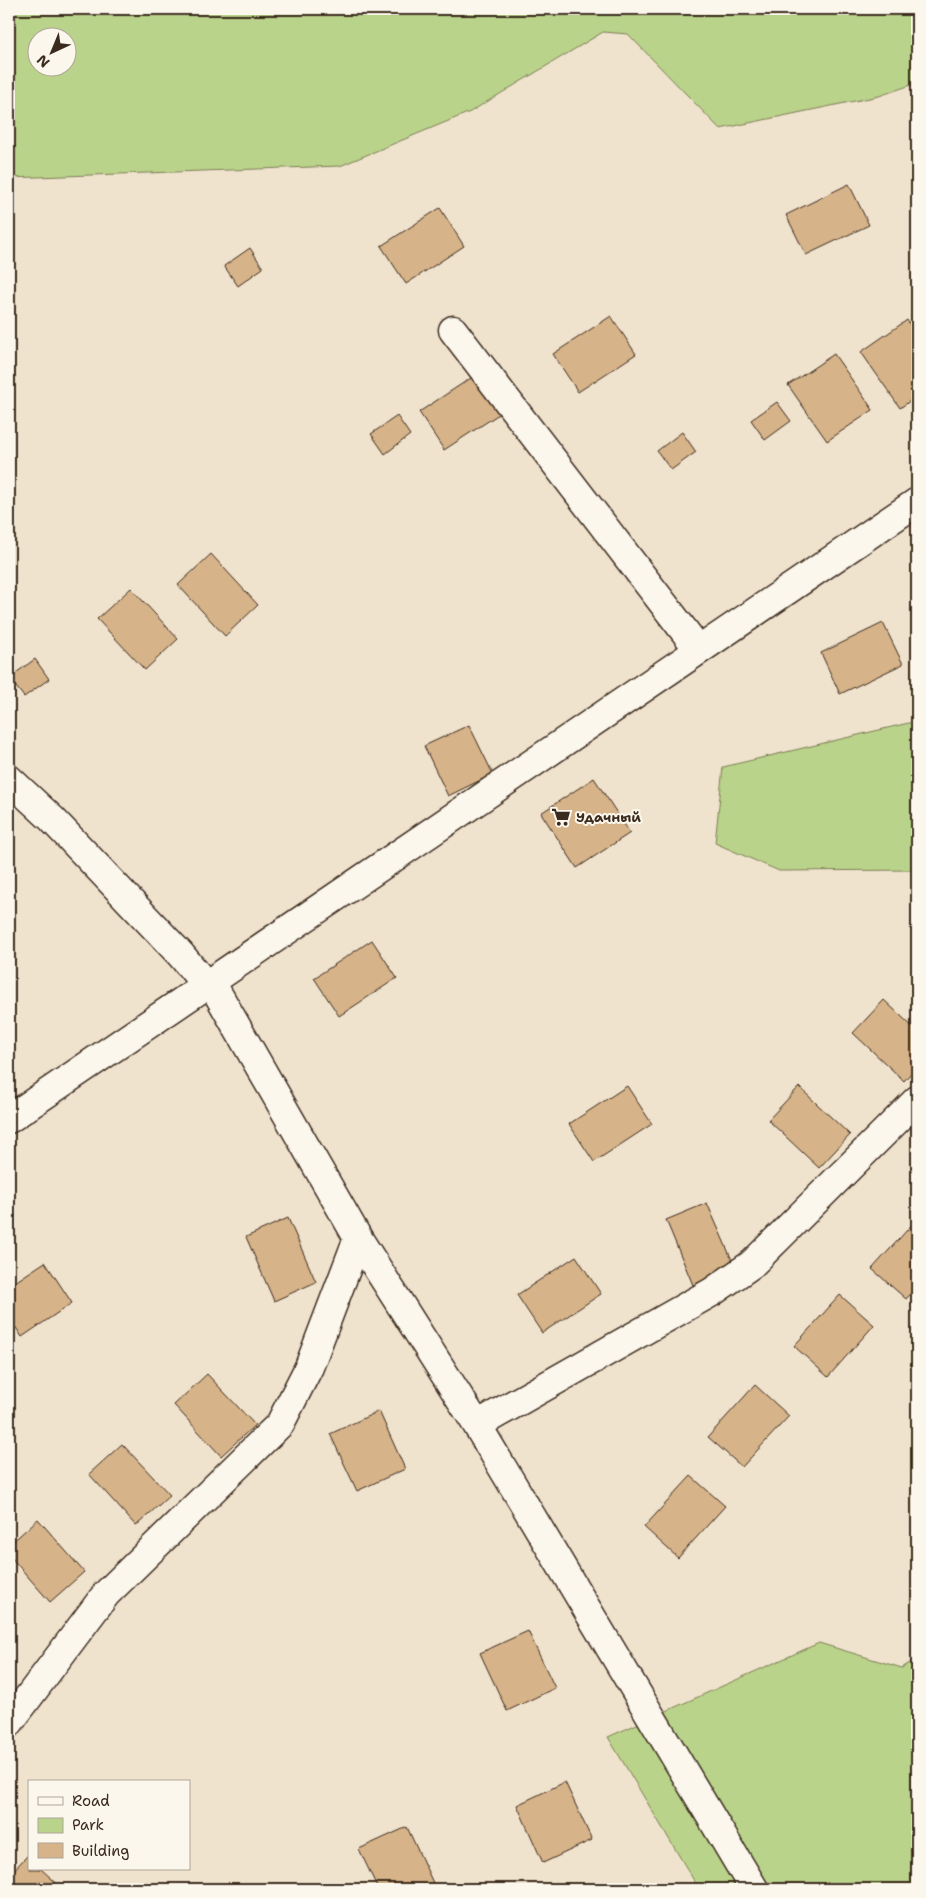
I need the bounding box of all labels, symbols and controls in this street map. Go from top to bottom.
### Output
north arrow [28,28,78,78]
text: N [33,51,53,72]
supermarket icon: Удачный [550,806,572,828]
place label: Удачный [576,808,641,826]
legend [28,1780,190,1870]
text: Road [72,1791,110,1811]
text: Park [72,1815,104,1835]
text: Building [72,1841,129,1861]

